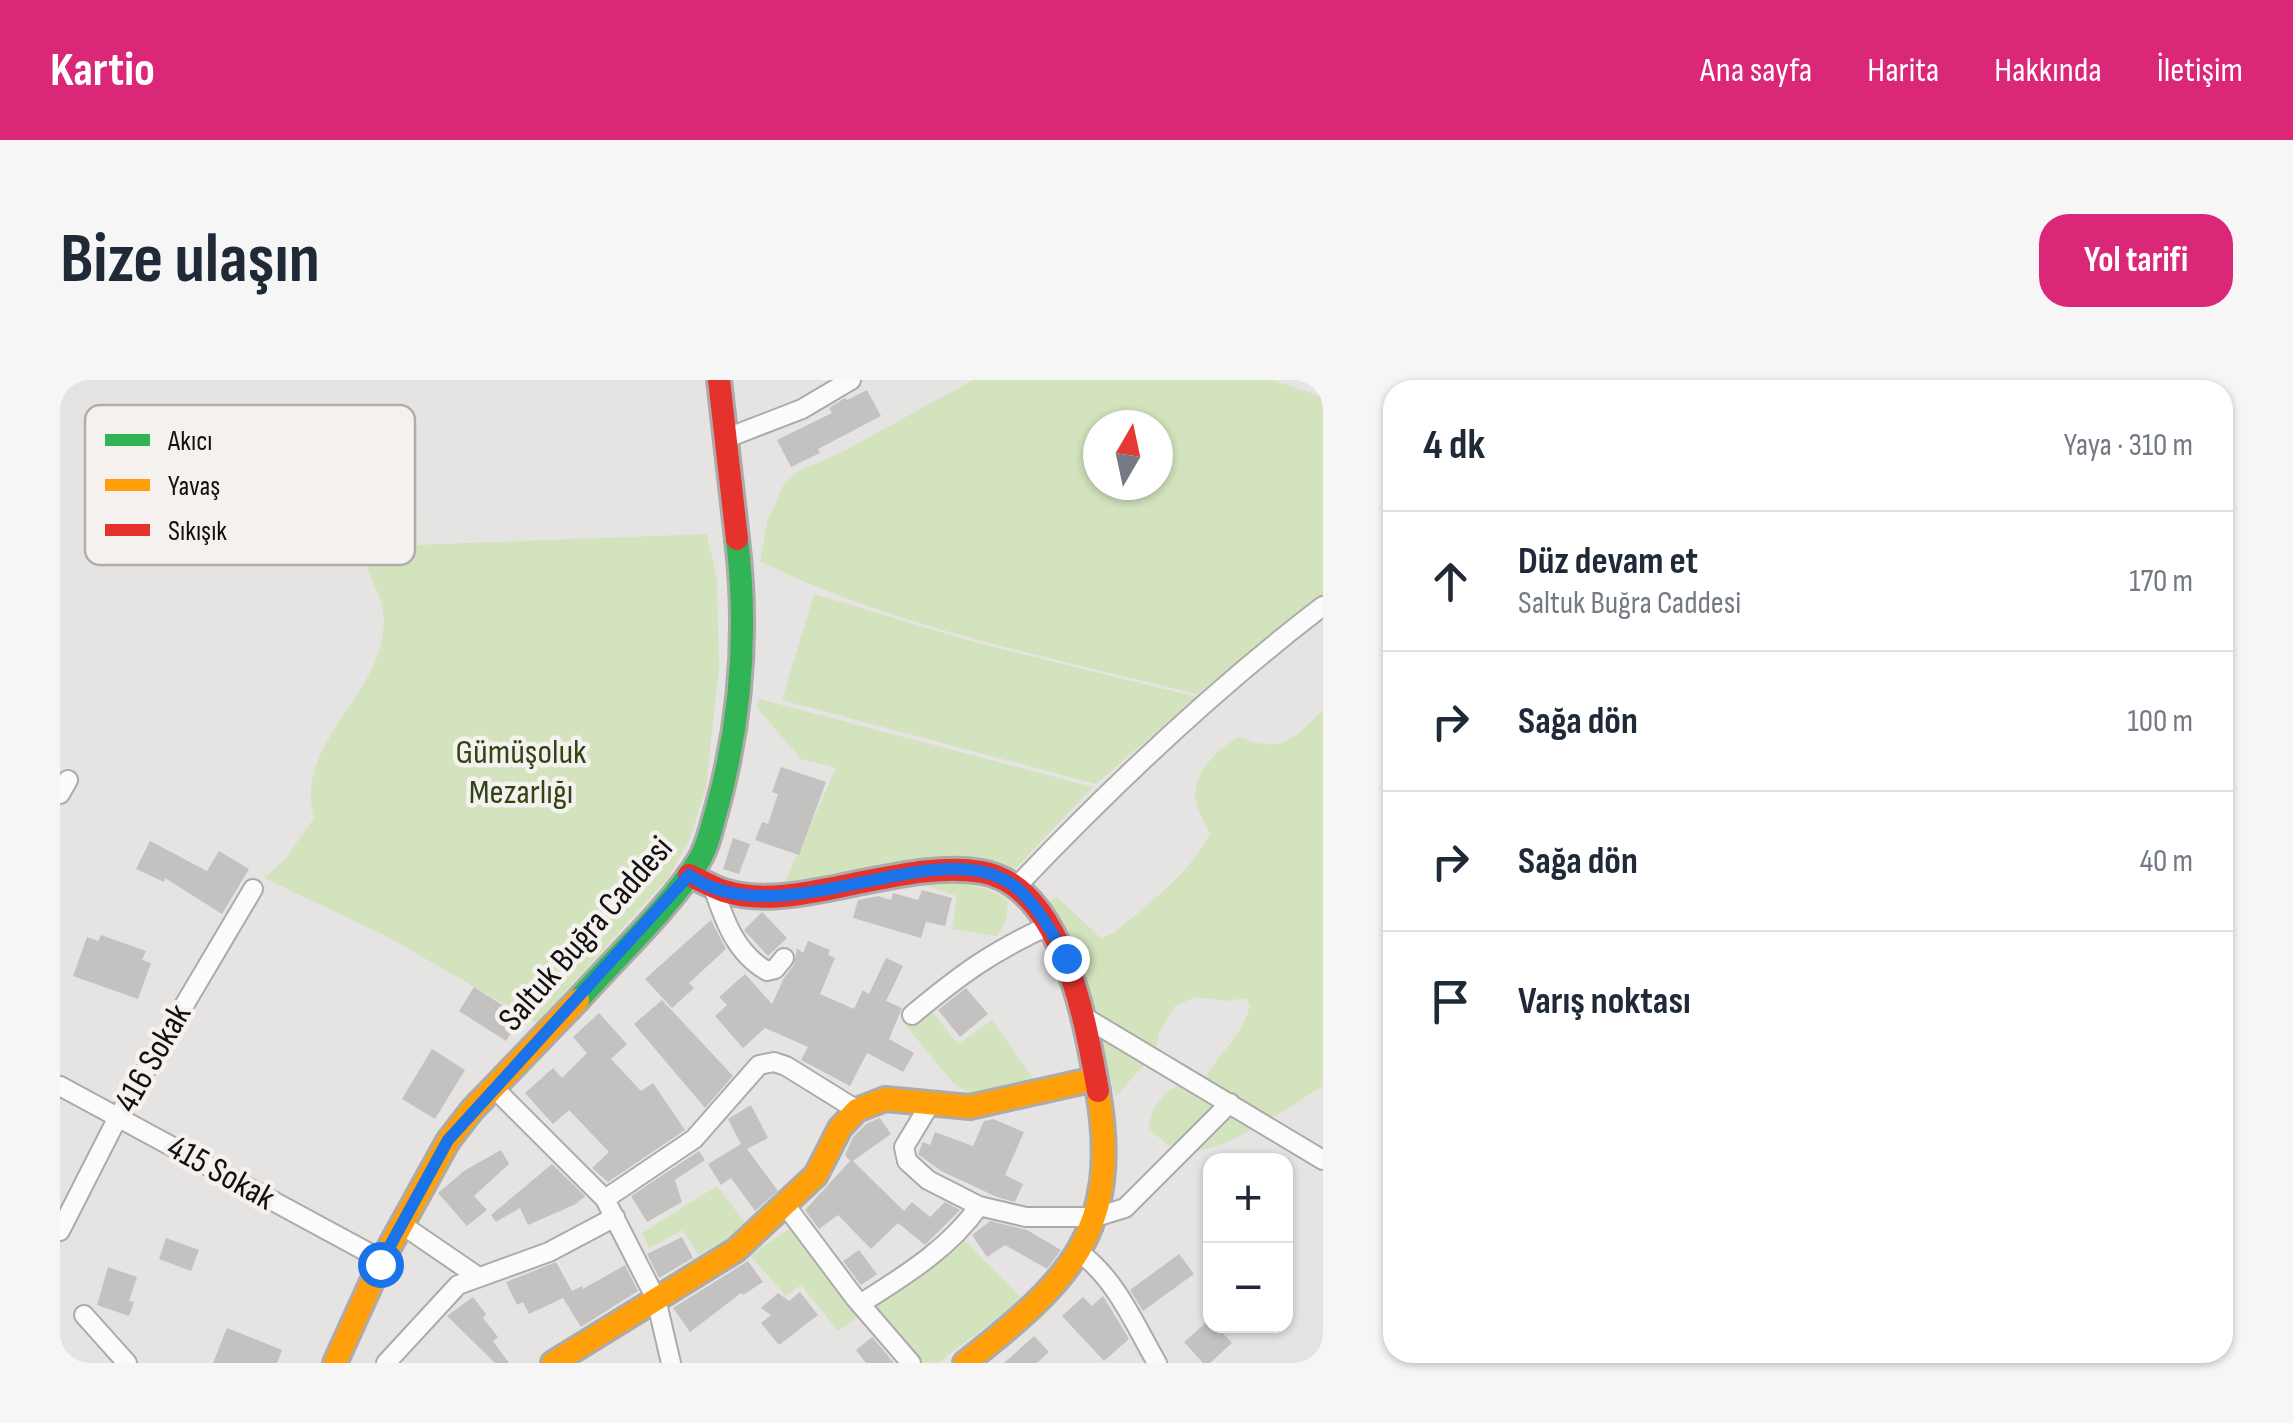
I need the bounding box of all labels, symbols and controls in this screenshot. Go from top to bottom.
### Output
text: Kartio [50,42,155,99]
text: Ana sayfa [1700,49,1812,92]
text: Harita [1867,49,1939,92]
text: Hakkında [1994,49,2102,92]
text: İletişim [2157,49,2243,92]
button: Yol tarifi [2039,214,2233,307]
text: Bize ulaşın [60,218,320,302]
legend [85,405,415,565]
north arrow [1083,410,1173,500]
text: 4 dk [1423,420,1485,471]
text: Akıcı [167,425,212,458]
text: Yaya · 310 m [2064,426,2193,465]
text: Yavaş [168,470,220,503]
text: Sıkışık [168,515,227,548]
text: Düz devam et [1518,539,1698,584]
icon: ahead [1423,554,1478,609]
text: 170 m [2129,562,2193,601]
text: Saltuk Buğra Caddesi [1518,584,1741,623]
icon: right [1423,694,1478,749]
text: Sağa dön [1518,699,1638,744]
text: 100 m [2128,702,2193,741]
park label: Gümüşoluk Mezarlığı [456,731,587,814]
street label: Saltuk Buğra Caddesi [490,828,682,1040]
icon: right [1423,834,1478,889]
text: Sağa dön [1518,839,1638,884]
text: 40 m [2140,842,2193,881]
route end [1044,936,1090,982]
icon: arrive [1423,974,1478,1029]
text: Varış noktası [1518,979,1691,1024]
street label: 416 Sokak [105,996,201,1120]
street label: 415 Sokak [160,1126,283,1220]
map controls [1203,1153,1293,1333]
button: + [1203,1153,1293,1243]
route start [358,1242,404,1288]
button: − [1203,1243,1293,1333]

